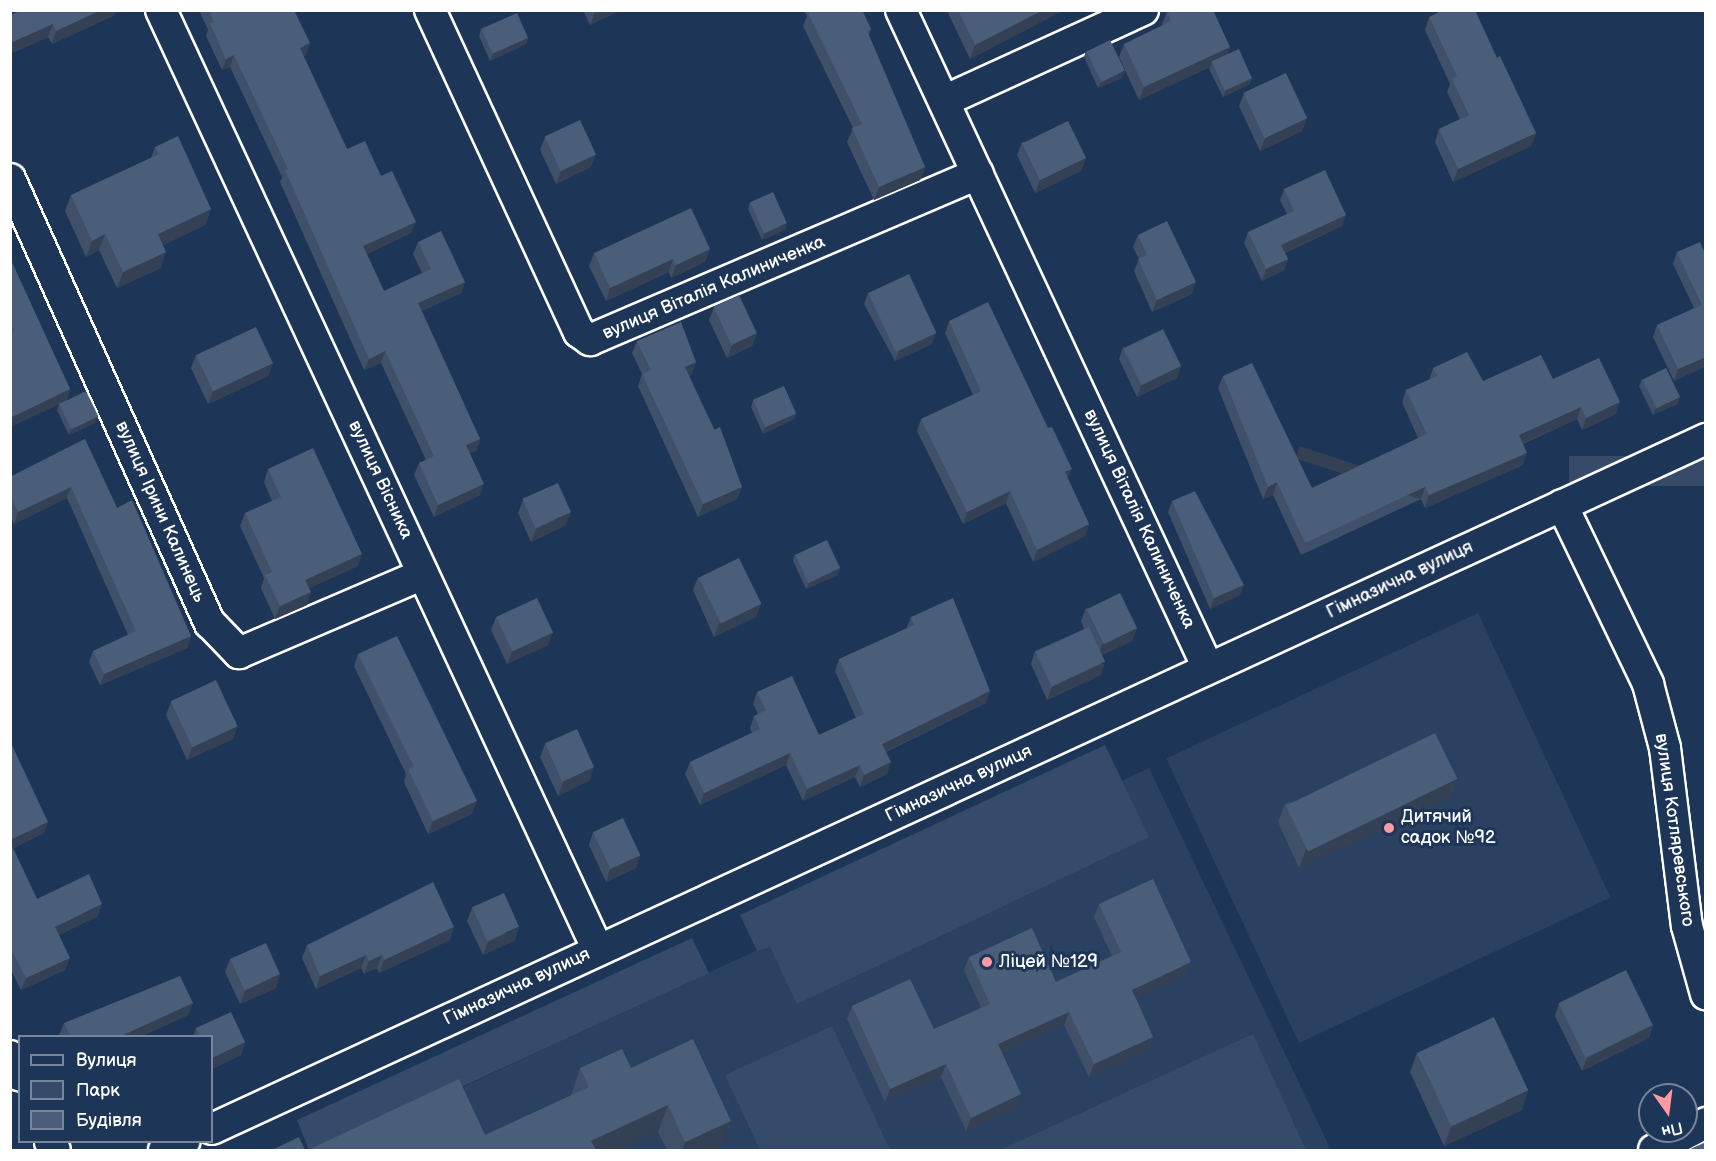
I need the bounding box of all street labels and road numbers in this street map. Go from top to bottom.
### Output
street label: вулиця Віталія Калиниченка [599,231,829,345]
street label: вулиця Віталія Калиниченка [1079,406,1199,632]
street label: вулиця Вісника [343,417,417,543]
street label: вулиця Ірини Калинець [110,418,210,606]
street label: Гімназична вулиця [1323,537,1477,623]
street label: вулиця Котляревського [1650,732,1698,928]
street label: Гімназична вулиця [882,741,1036,827]
street label: Гімназична вулиця [440,944,594,1030]

